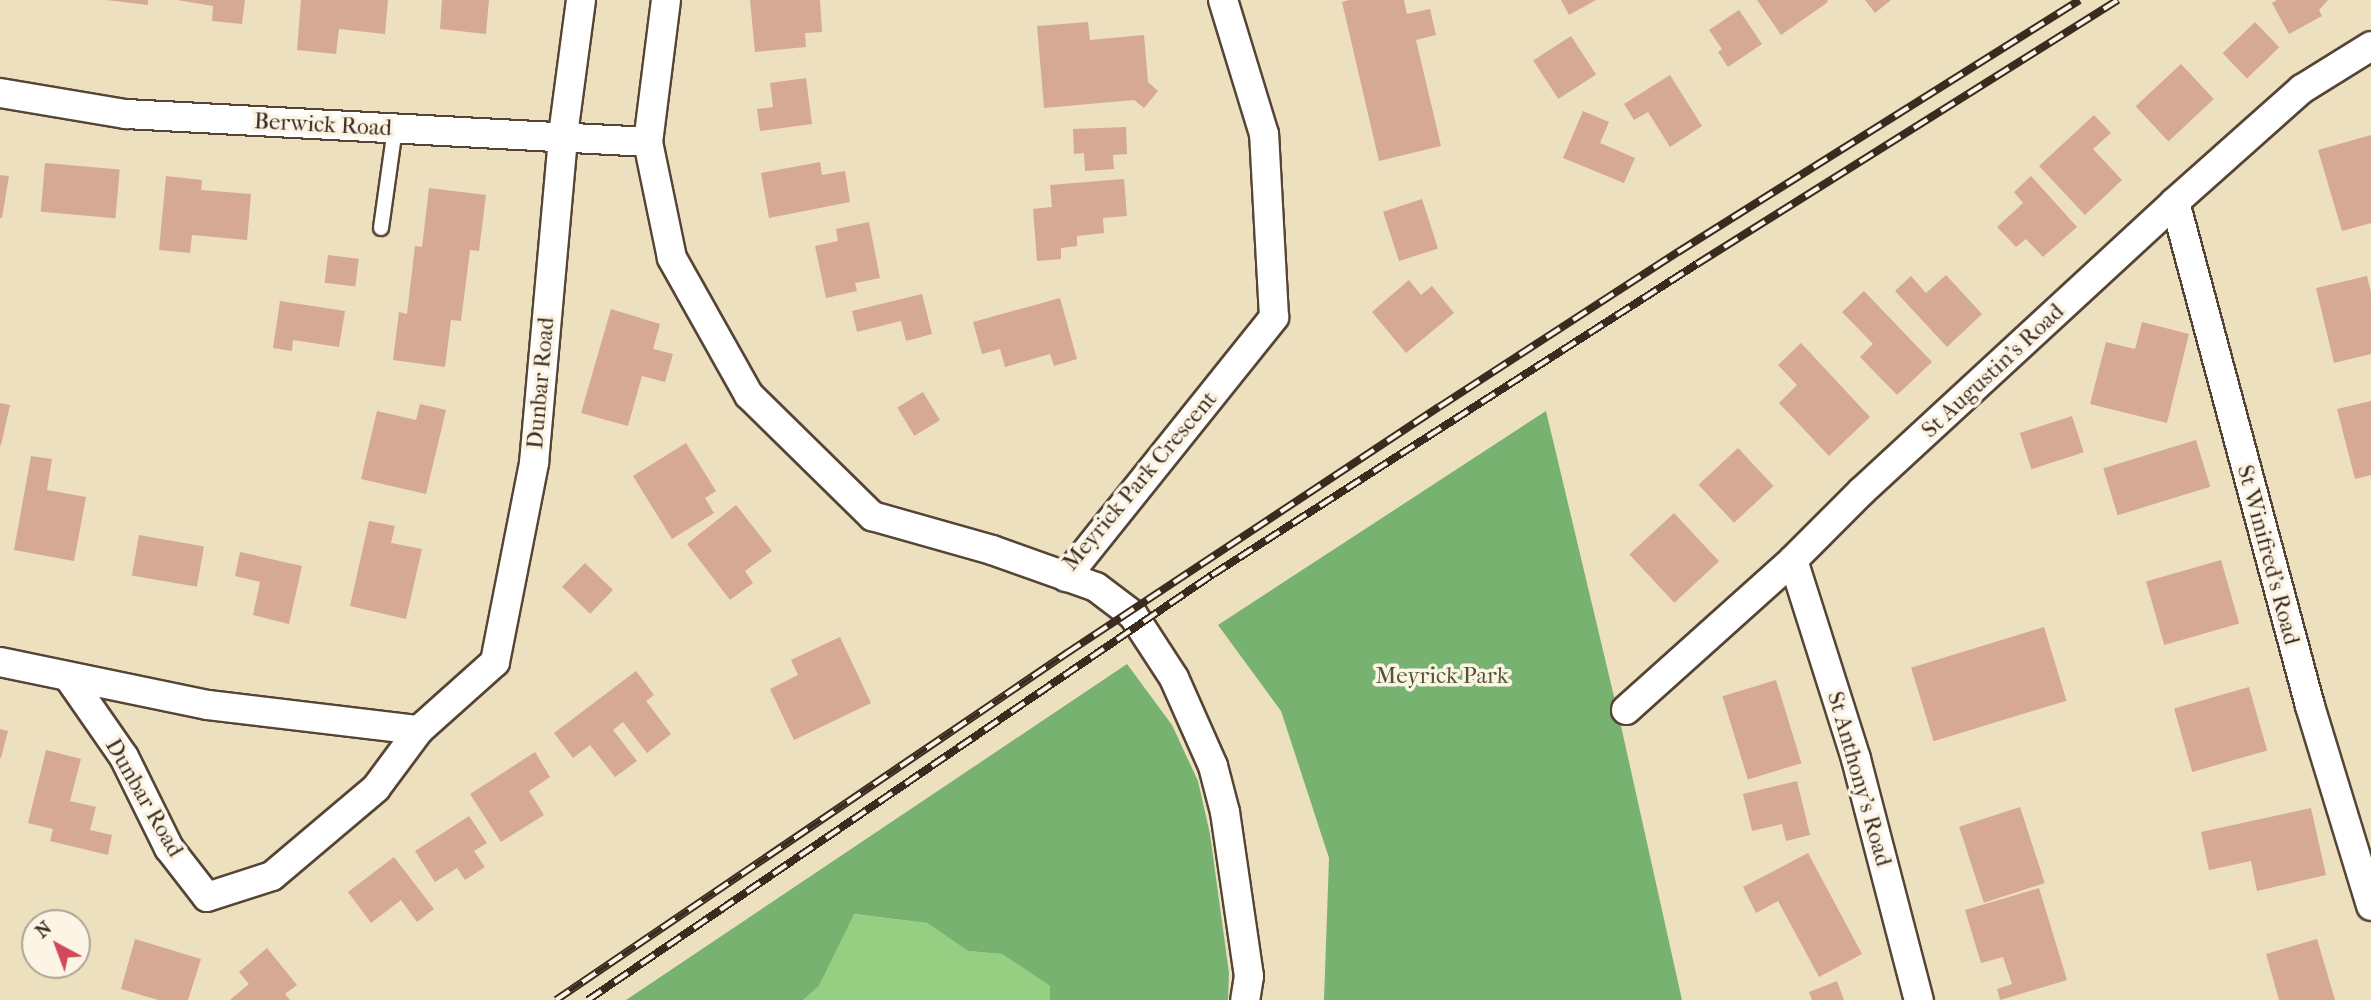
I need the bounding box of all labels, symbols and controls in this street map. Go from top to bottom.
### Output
street label: Berwick Road [253,108,393,142]
street label: St Augustin's Road [1916,298,2070,444]
street label: Dunbar Road [521,316,561,450]
street label: Meyrick Park Crescent [1057,386,1223,576]
street label: St Winifred's Road [2231,462,2305,648]
park label: Meyrick Park [1375,662,1509,690]
street label: St Anthony's Road [1821,688,1897,870]
street label: Dunbar Road [99,734,189,862]
north arrow [21,909,91,979]
text: N [31,917,56,943]

